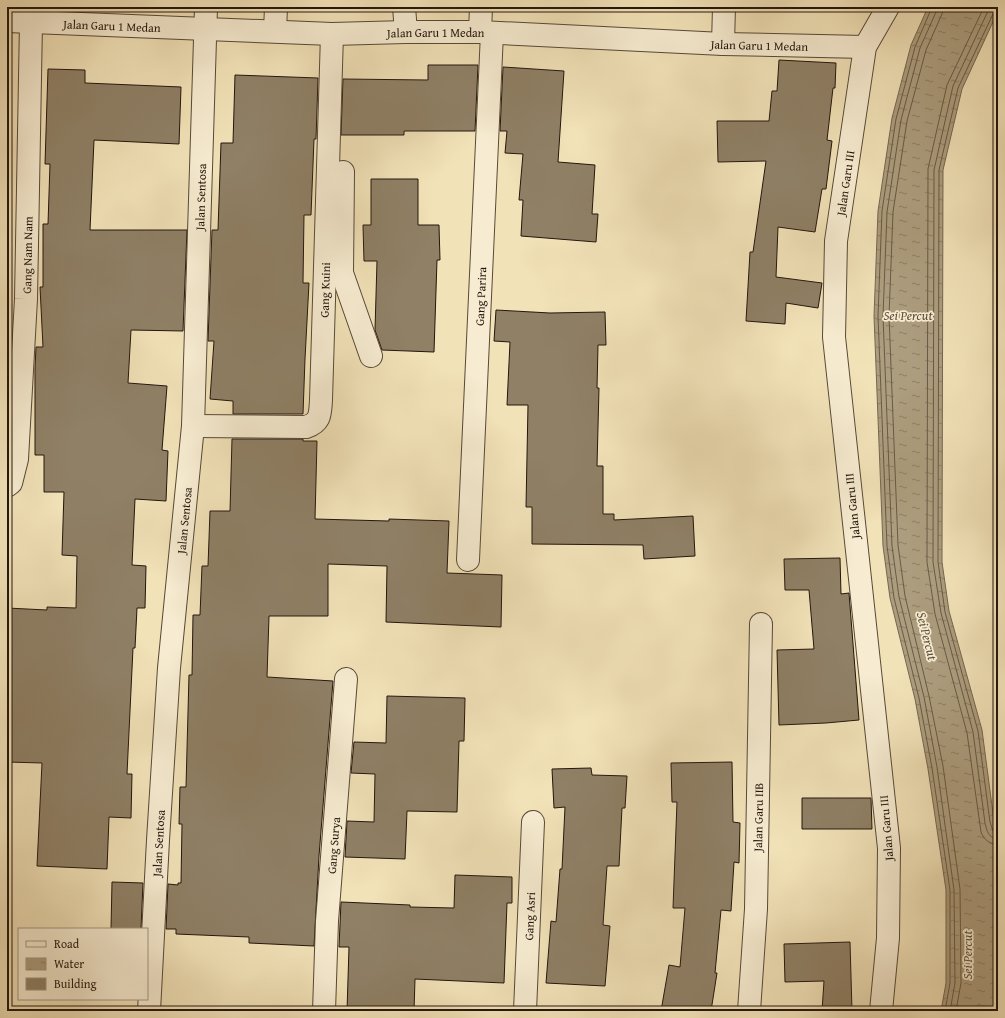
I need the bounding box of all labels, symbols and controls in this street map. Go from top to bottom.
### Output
street label: Jalan Garu 1 Medan [61,15,161,36]
street label: Jalan Garu 1 Medan [385,23,485,41]
street label: Jalan Garu 1 Medan [708,35,809,54]
street label: Jalan Garu III [831,149,858,219]
street label: Jalan Sentosa [191,163,210,233]
street label: Gang Nam Nam [18,216,36,294]
street label: Gang Kuini [315,261,334,318]
street label: Gang Parira [470,266,490,326]
water label: Sei Percut [883,306,933,325]
street label: Jalan Garu III [840,472,864,542]
street label: Jalan Sentosa [172,486,195,556]
water label: Sei Percut [912,610,942,663]
street label: Jalan Garu IIB [748,782,767,854]
street label: Jalan Garu III [875,794,898,863]
street label: Jalan Sentosa [147,809,168,879]
street label: Gang Surya [322,816,344,874]
street label: Gang Asri [519,891,539,941]
legend [18,928,148,1000]
water label: Sei Percut [958,930,977,980]
text: Road [54,935,80,952]
text: Water [54,955,84,972]
text: Building [54,975,97,992]

